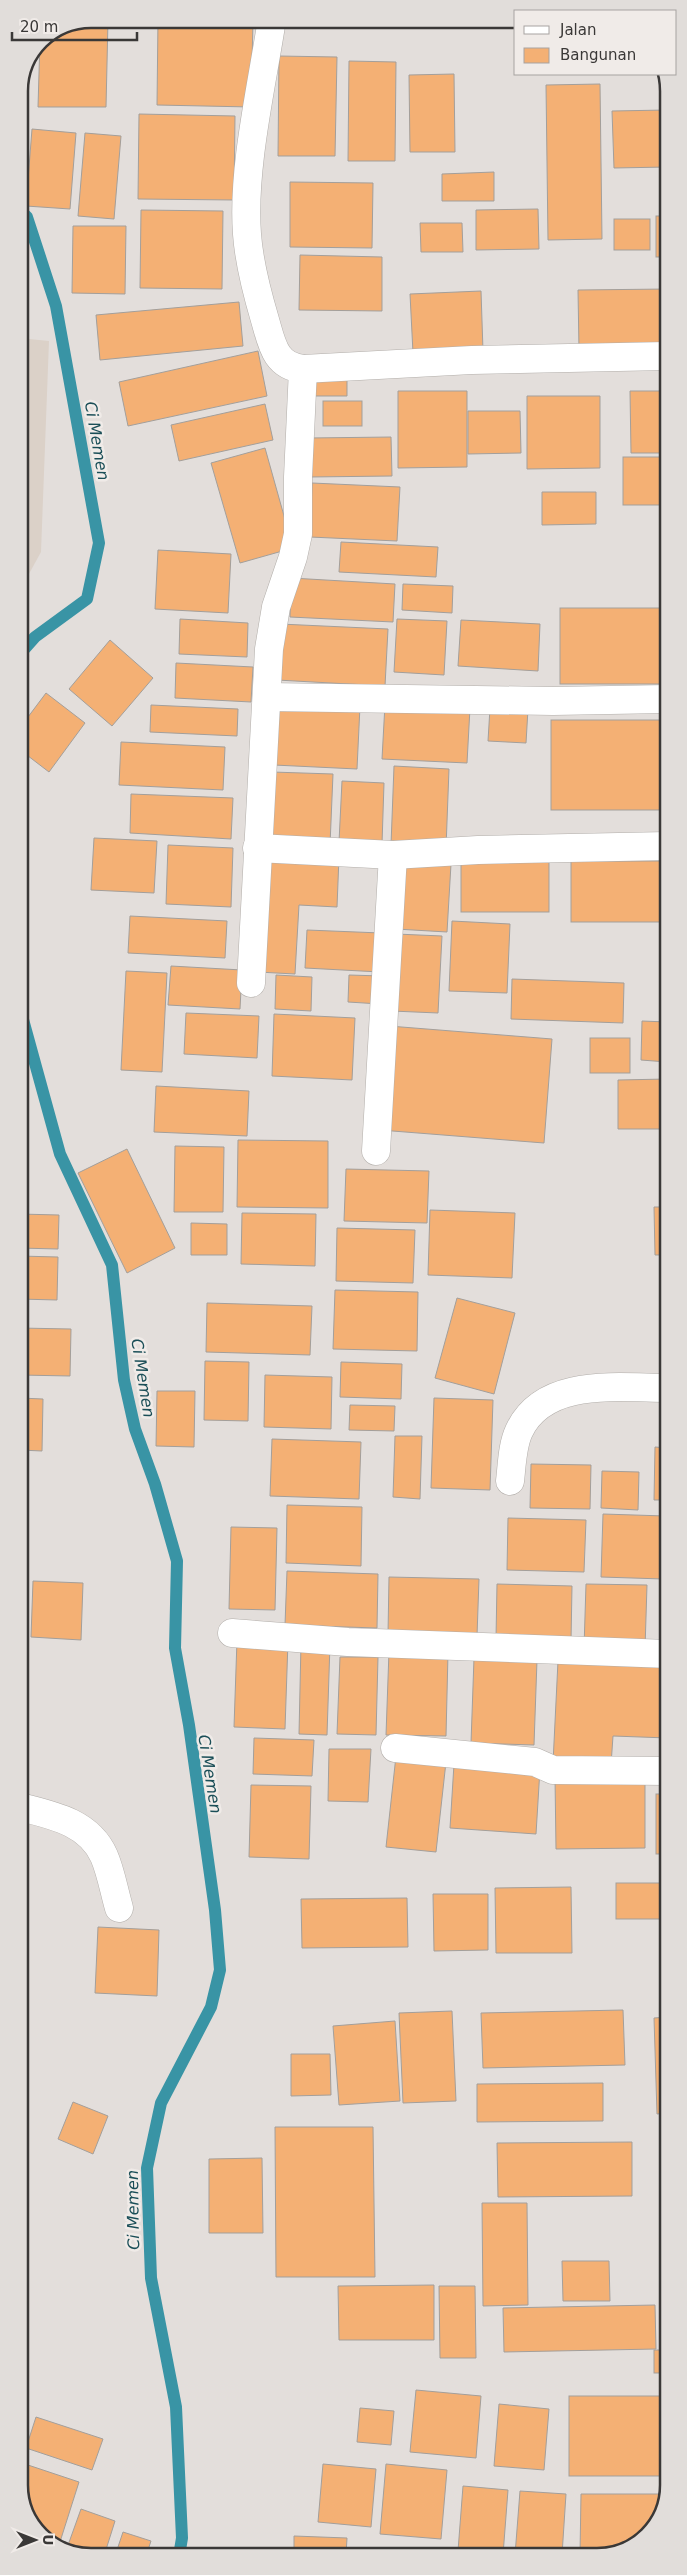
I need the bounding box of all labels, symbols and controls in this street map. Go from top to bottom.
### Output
scale bar [12,10,138,42]
legend [514,10,677,75]
text: 20 m [20,18,58,36]
text: Jalan [559,21,596,39]
text: Bangunan [560,46,636,64]
water label: Ci Memen [81,400,113,482]
water label: Ci Memen [127,1337,159,1419]
water label: Ci Memen [194,1733,226,1815]
water label: Ci Memen [123,2170,143,2250]
north arrow [10,2515,60,2565]
text: U [40,2534,56,2546]

